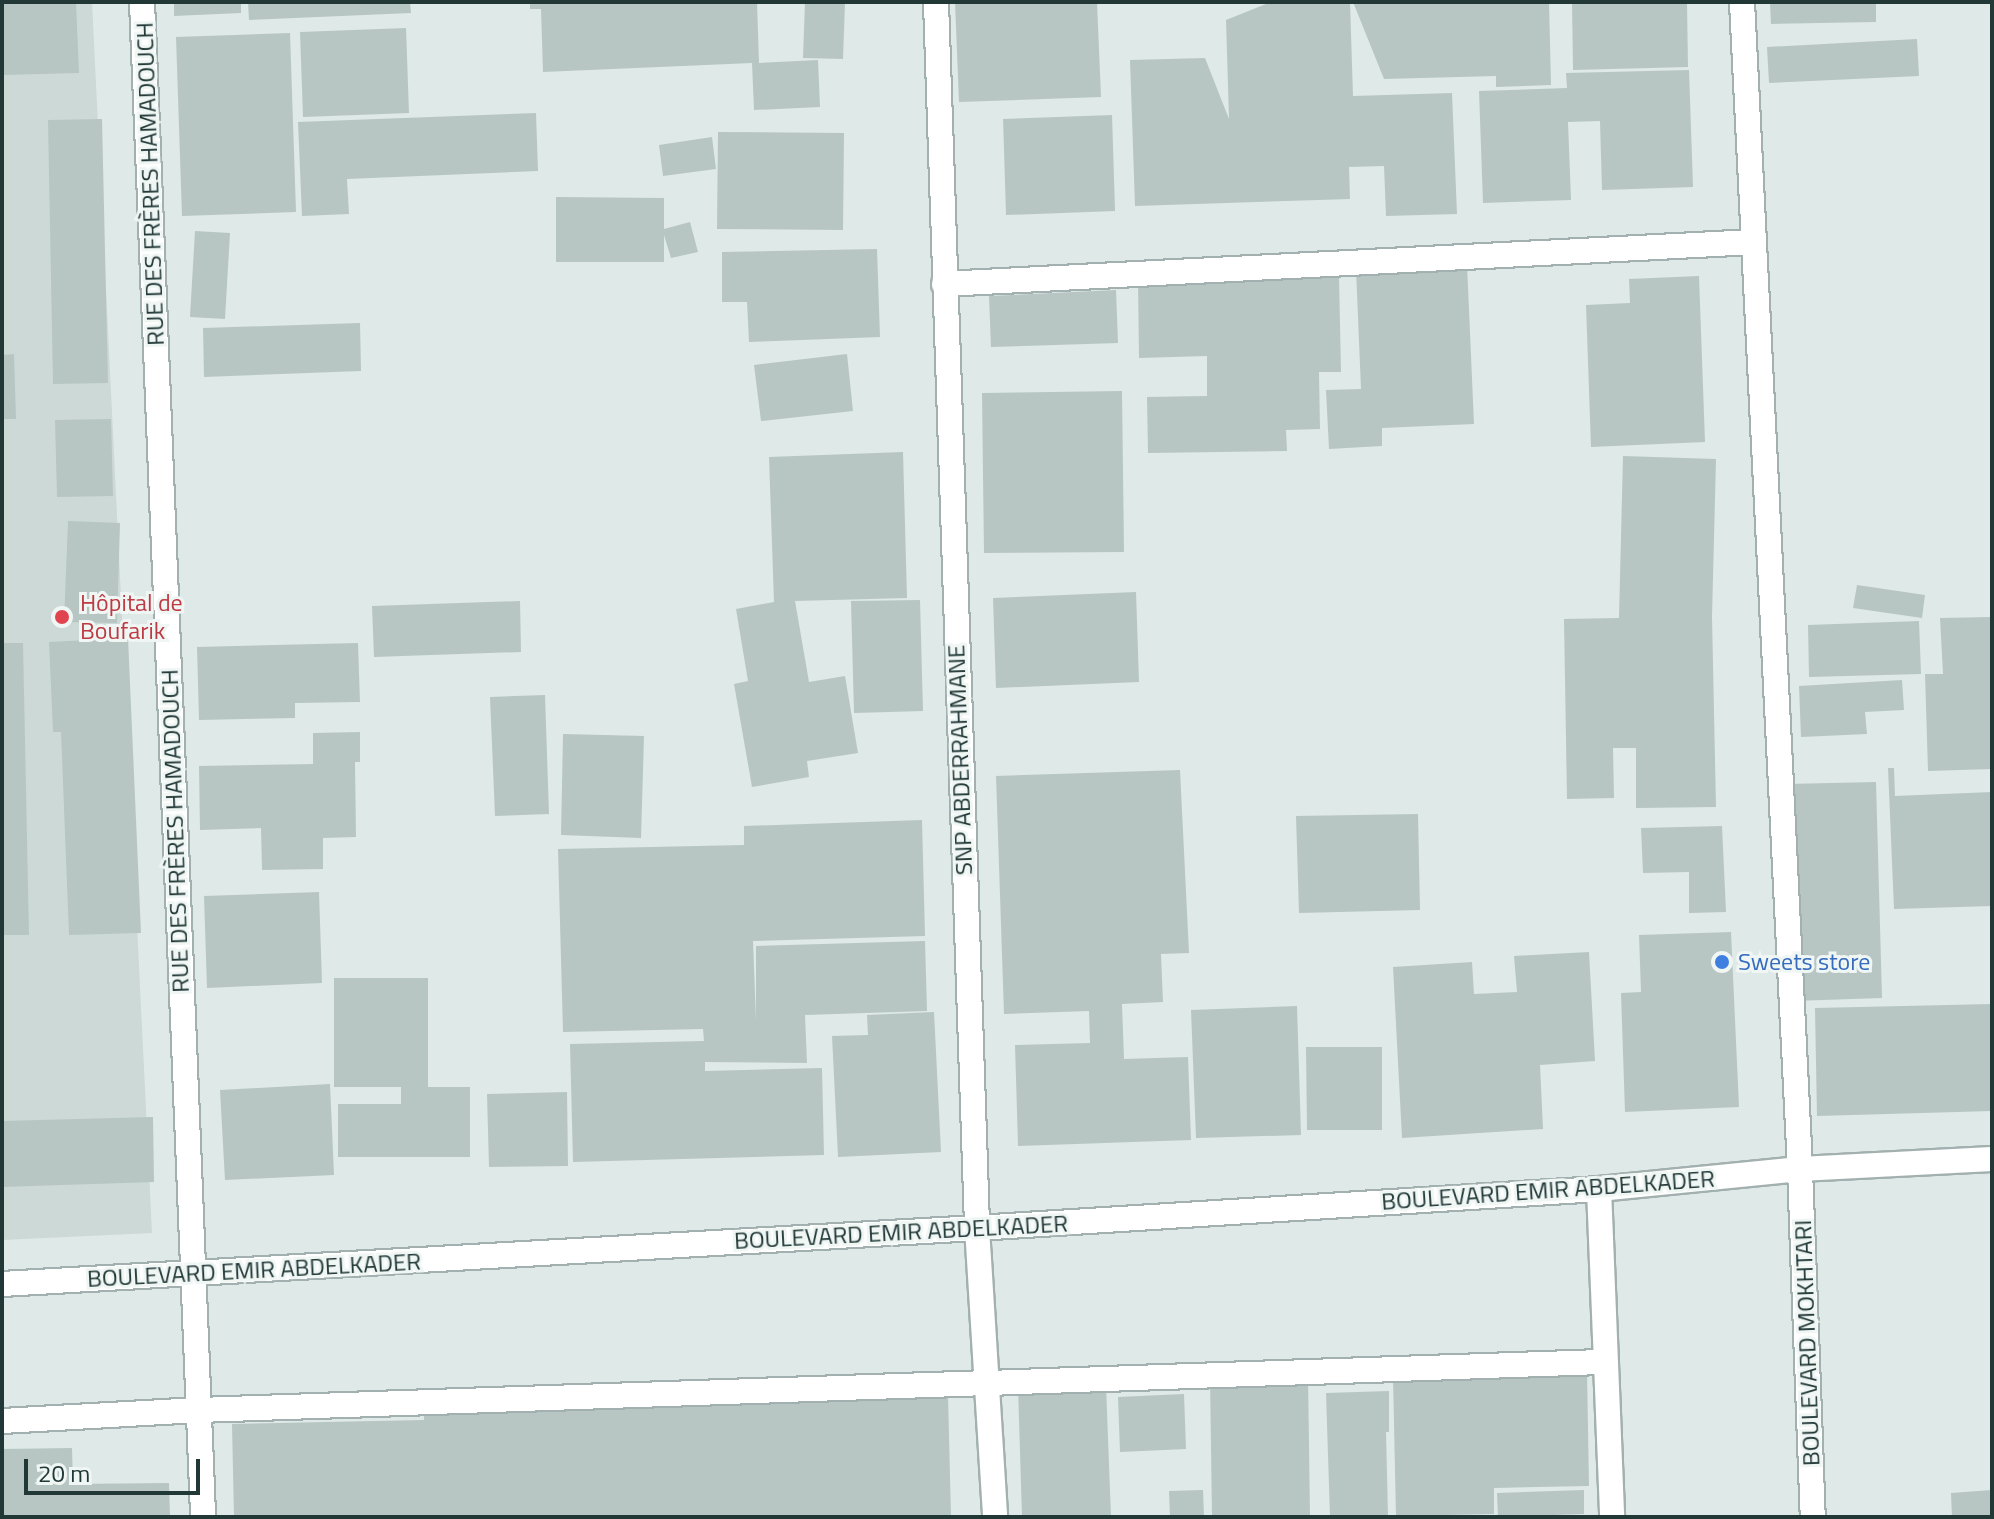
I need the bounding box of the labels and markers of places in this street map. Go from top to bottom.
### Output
place label: Hôpital de Boufarik [80,589,183,645]
marker: Hôpital de Boufarik [51,606,73,628]
place label: Sweets store [1738,948,1870,976]
marker: Sweets store [1713,953,1731,971]

